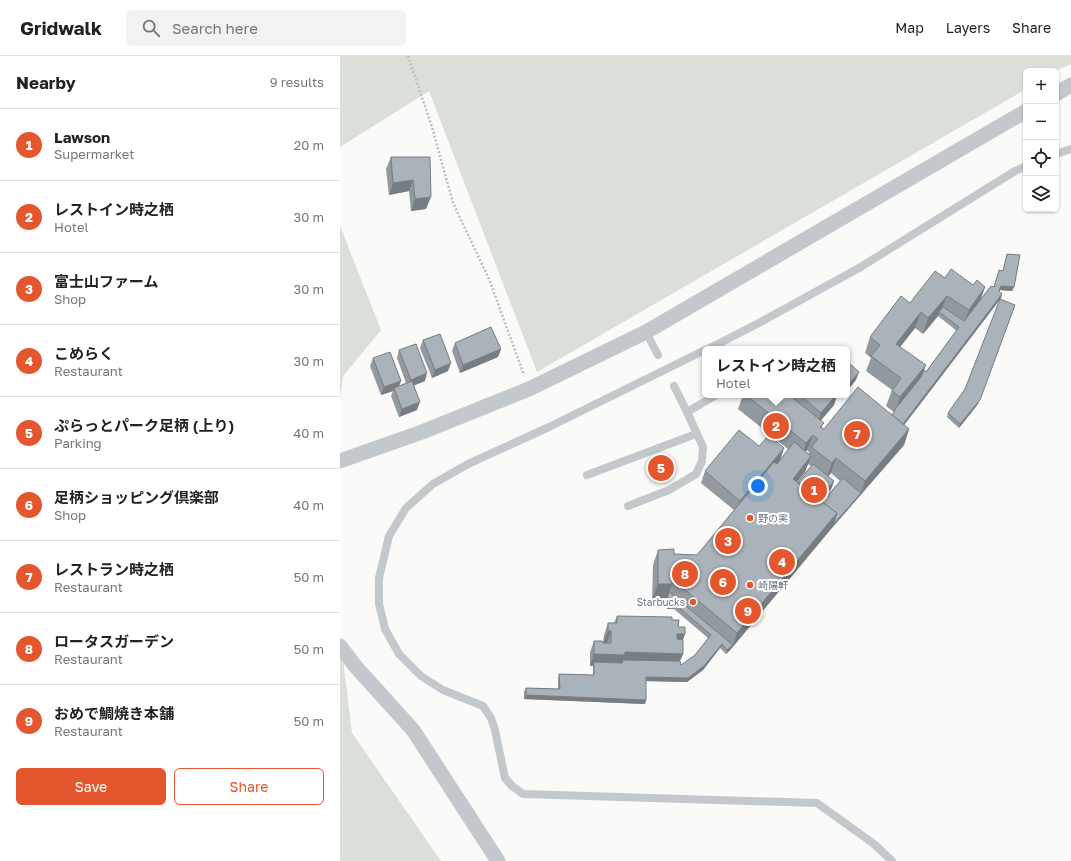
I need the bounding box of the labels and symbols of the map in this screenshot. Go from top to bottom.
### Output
pin: 2 [763,411,789,441]
pin: 7 [844,419,870,449]
pin: 5 [648,453,674,483]
pin: 1 [801,475,827,505]
your location [748,476,768,496]
place label: 野の実 [758,512,788,524]
marker: 野の実 [745,513,755,523]
pin: 3 [715,526,741,556]
pin: 4 [769,547,795,577]
pin: 8 [672,559,698,589]
pin: 6 [710,567,736,597]
place label: 崎陽軒 [758,579,788,591]
marker: 崎陽軒 [745,580,755,590]
place label: Starbucks [637,596,685,608]
pin: 9 [735,596,761,626]
marker: Starbucks [688,597,698,607]

